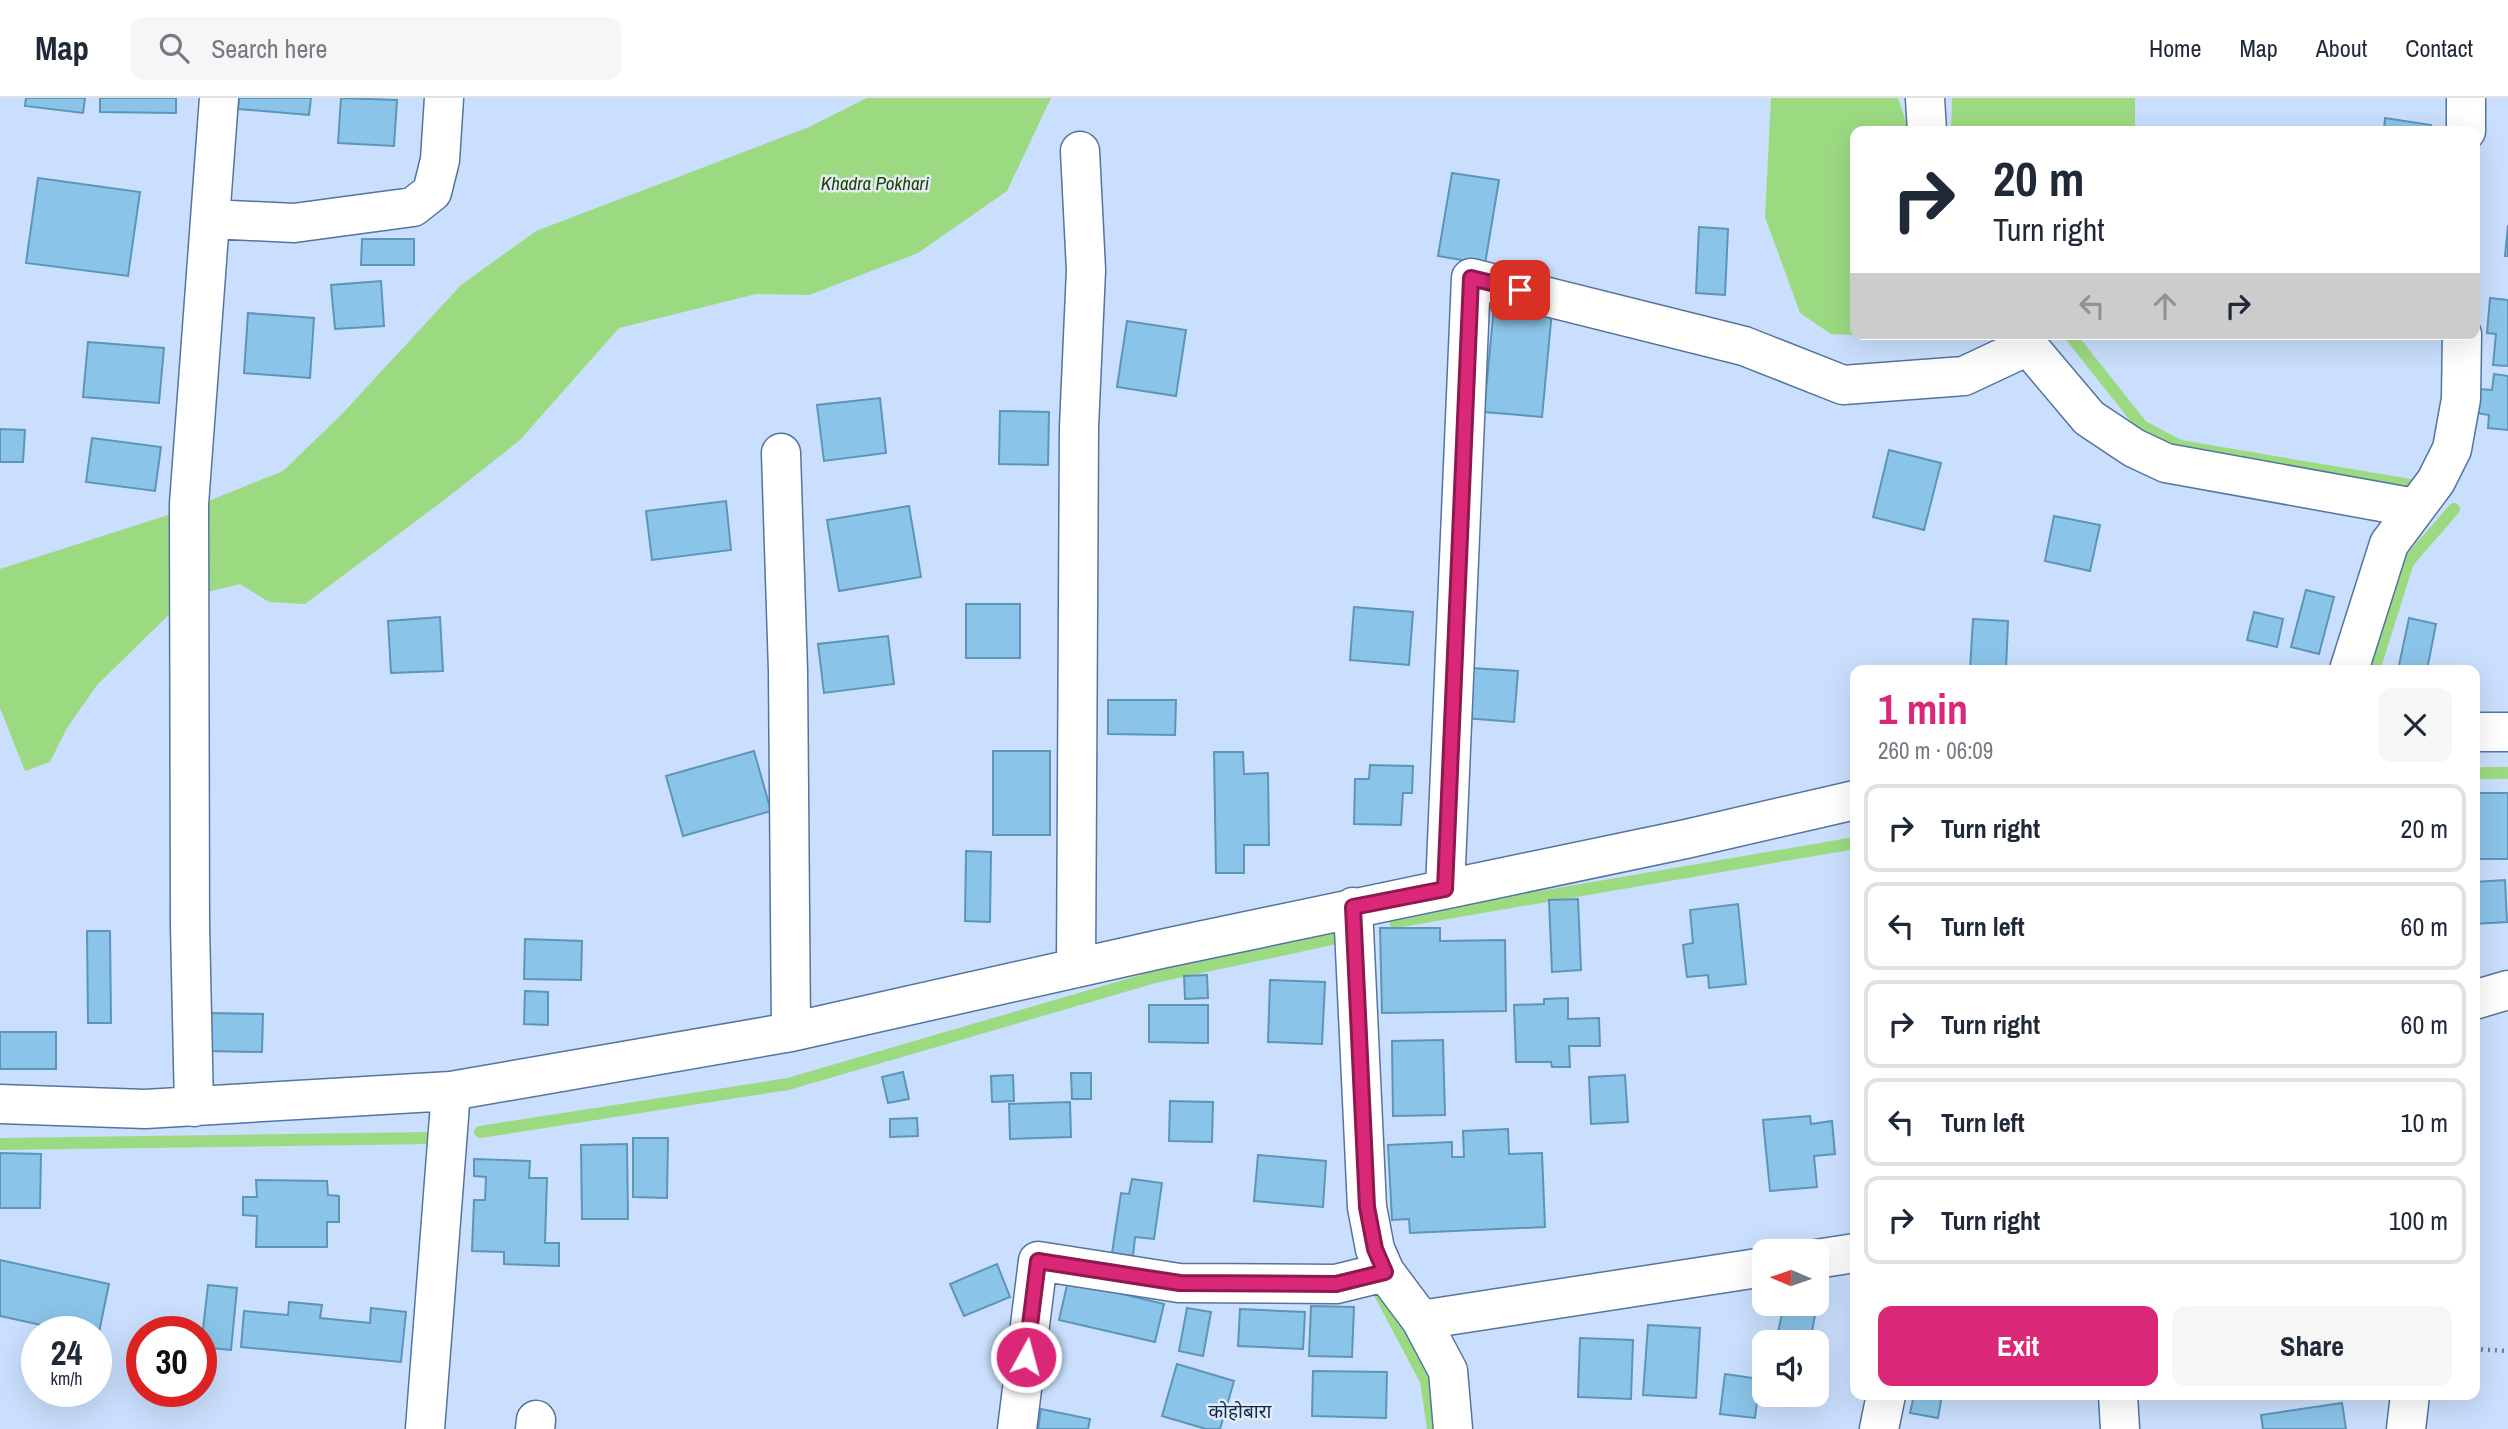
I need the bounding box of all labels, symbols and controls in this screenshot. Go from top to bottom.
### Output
search box [131,17,621,80]
text: Map [35,26,89,70]
icon: search [155,29,193,67]
text: Search here [211,31,327,66]
text: Home [2149,32,2201,64]
text: Map [2239,32,2278,64]
text: About [2316,32,2367,64]
text: Contact [2405,32,2473,64]
text: 20 m [1993,145,2085,211]
icon: right [1878,154,1969,245]
water label: Khadra Pokhari [821,170,930,196]
text: Turn right [1993,208,2105,251]
pin [1490,260,1550,320]
icon: arrive [1501,271,1539,309]
icon: left [2073,287,2111,325]
icon: ahead [2146,287,2184,325]
icon: right [2219,287,2257,325]
text: 1 min [1878,681,1968,737]
button: close [2378,688,2452,762]
text: 260 m · 06:09 [1878,735,1993,766]
icon: right [1882,809,1920,847]
text: Turn right [1941,811,2040,846]
text: 20 m [2401,811,2448,846]
icon: left [1882,907,1920,945]
text: Turn left [1941,909,2025,944]
text: 60 m [2401,909,2448,944]
icon: right [1882,1005,1920,1043]
text: Turn right [1941,1007,2040,1042]
text: 60 m [2401,1007,2448,1042]
icon: left [1882,1103,1920,1141]
text: Turn left [1941,1105,2025,1140]
text: 10 m [2401,1105,2448,1140]
icon: right [1882,1201,1920,1239]
text: Turn right [1941,1203,2040,1238]
text: 100 m [2389,1203,2448,1238]
north arrow [1752,1239,1829,1316]
map controls [1752,1239,1829,1407]
button: Exit [1878,1306,2158,1386]
button: Share [2172,1306,2452,1386]
speed limit sign: 30 [126,1316,217,1407]
position arrow [989,1320,1063,1394]
text: 24 [51,1329,82,1376]
button: sound [1752,1330,1829,1407]
text: km/h [51,1366,83,1391]
district label: कोहोबारा [1209,1398,1273,1424]

